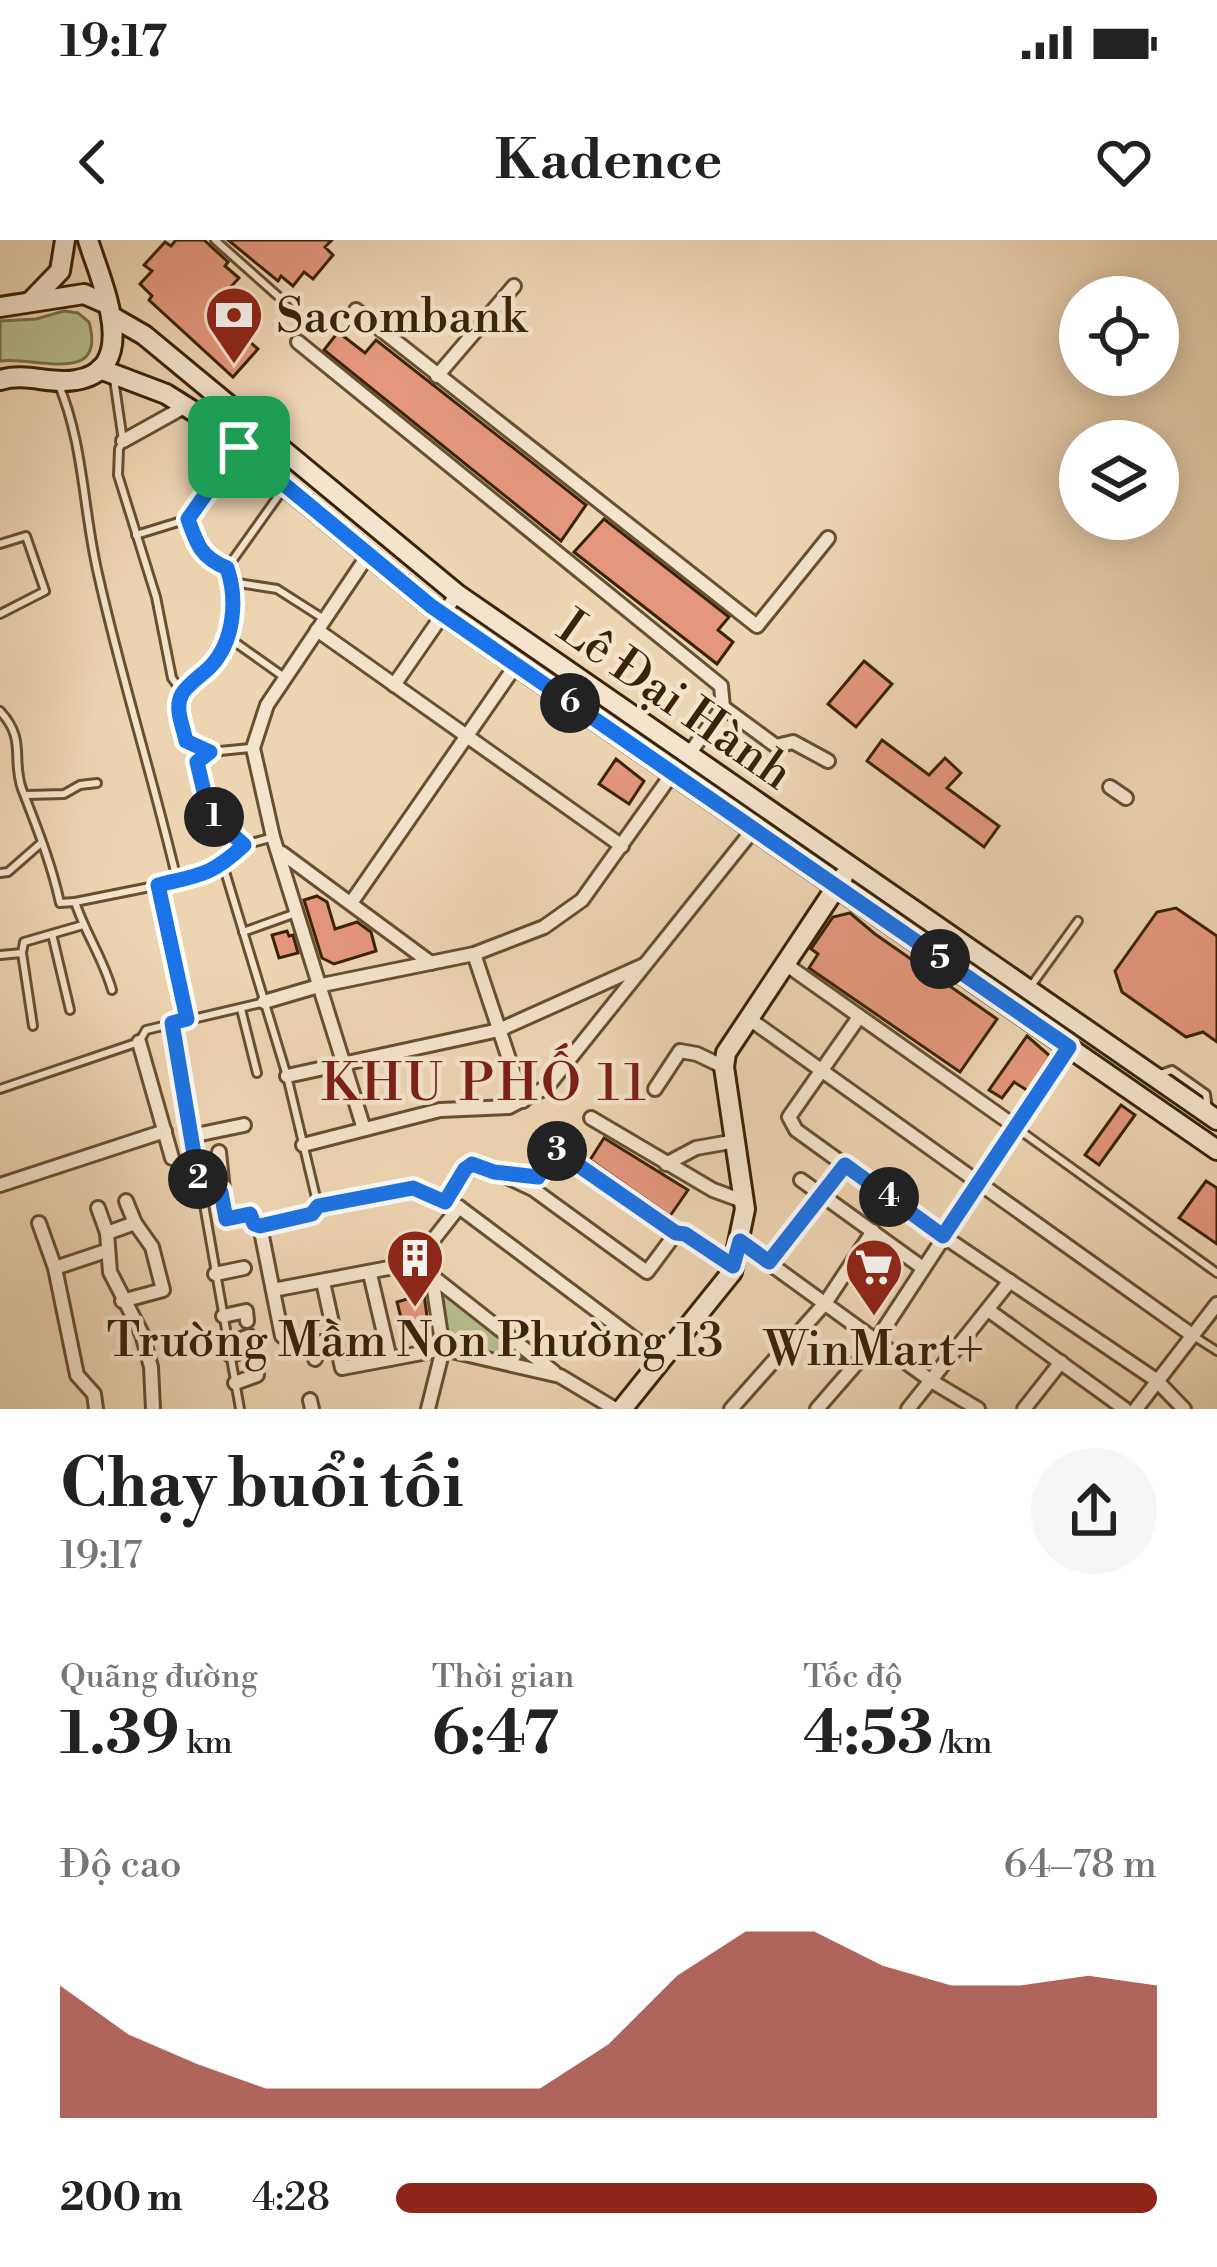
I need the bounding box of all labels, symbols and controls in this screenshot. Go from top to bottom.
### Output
text: 19:17 [60,14,167,71]
text: Kadence [495,128,722,196]
icon: back [60,129,126,195]
icon: heart [1091,129,1157,195]
map controls [1059,276,1179,540]
button: locate [1059,276,1179,396]
bank icon: Sacombank [203,284,265,366]
place label: Sacombank [276,288,529,348]
pin [188,396,290,498]
icon: arrive [206,414,272,480]
button: layers [1059,420,1179,540]
street label: Lê Đại Hành [545,599,803,804]
pin: 6 [540,673,600,733]
text: 6 [560,682,580,723]
pin: 1 [184,787,244,847]
text: 1 [206,796,222,837]
pin: 5 [910,929,970,989]
text: 5 [930,938,950,979]
district label: KHU PHỐ 11 [321,1043,649,1117]
pin: 3 [527,1121,587,1181]
text: 3 [547,1130,567,1171]
pin: 2 [168,1149,228,1209]
text: 2 [188,1158,208,1199]
pin: 4 [859,1167,919,1227]
text: 4 [878,1176,900,1217]
building icon: Trường Mầm Non Phường 13 [384,1227,446,1309]
supermarket icon: WinMart+ [843,1236,905,1318]
place label: Trường Mầm Non Phường 13 [106,1312,724,1372]
place label: WinMart+ [762,1321,984,1381]
text: Chạy buổi tối [60,1445,463,1528]
button: share [1031,1448,1157,1574]
text: 19:17 [60,1532,142,1581]
text: Quãng đường [60,1657,258,1698]
text: Thời gian [432,1657,575,1698]
text: Tốc độ [803,1657,903,1698]
text: 1.39 [60,1698,180,1773]
text: 6:47 [432,1698,559,1773]
text: 4:53 [803,1698,933,1773]
text: km [180,1723,233,1764]
text: /km [933,1723,993,1764]
text: Độ cao [60,1841,182,1890]
text: 64–78 m [1003,1841,1157,1890]
text: 200 m [60,2174,183,2223]
text: 4:28 [252,2174,330,2223]

